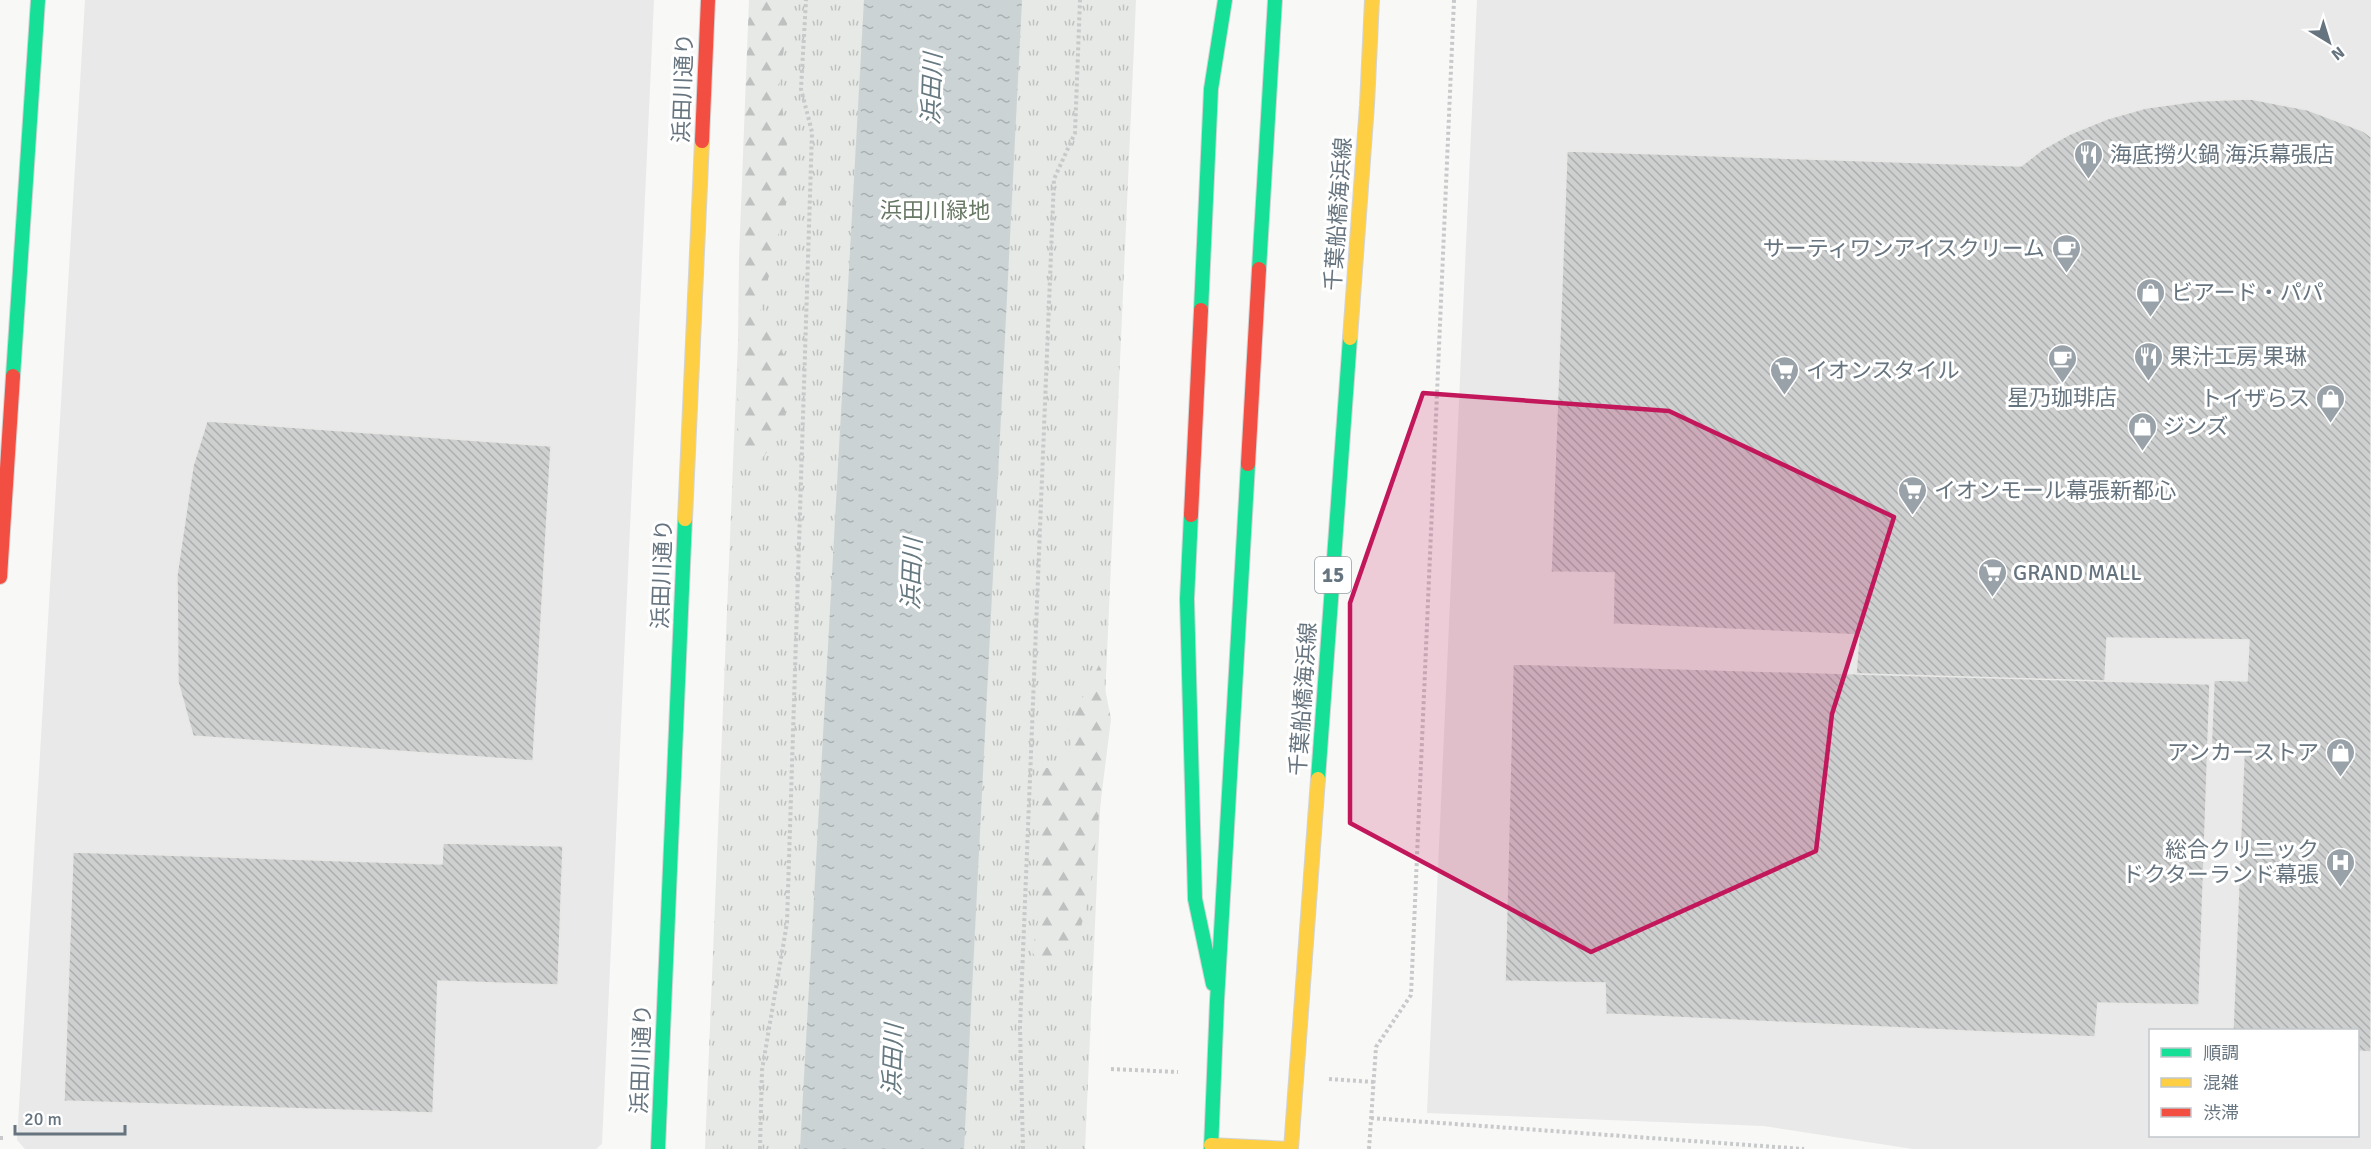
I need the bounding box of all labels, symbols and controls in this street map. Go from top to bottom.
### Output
north arrow [2299,12,2359,72]
street label: 浜田川通り [668,33,698,143]
text: N [2327,42,2348,64]
water label: 浜田川 [916,50,948,126]
street label: 千葉船橋海浜線 [1319,136,1357,292]
restaurant icon: 海底撈火鍋 海浜幕張店 [2073,138,2105,180]
place label: 海底撈火鍋 海浜幕張店 [2110,141,2335,168]
park label: 浜田川緑地 [880,197,990,224]
cafe icon: サーティワンアイスクリーム [2050,232,2082,274]
place label: サーティワンアイスクリーム [1763,235,2045,262]
shop icon: ビアード・パパ [2134,276,2166,318]
place label: ビアード・パパ [2171,279,2324,306]
restaurant icon: 果汁工房 果琳 [2133,340,2165,382]
cafe icon: 星乃珈琲店 [2046,342,2078,384]
place label: 果汁工房 果琳 [2170,343,2307,370]
supermarket icon: イオンスタイル [1769,354,1801,396]
place label: イオンスタイル [1806,357,1960,384]
shop icon: トイザらス [2315,382,2347,424]
place label: 星乃珈琲店 [2007,384,2117,411]
place label: トイザらス [2200,385,2310,412]
shop icon: ジンズ [2126,410,2158,452]
place label: ジンズ [2163,413,2229,440]
supermarket icon: イオンモール幕張新都心 [1897,474,1929,516]
place label: イオンモール幕張新都心 [1934,477,2176,504]
street label: 浜田川通り [647,519,677,629]
water label: 浜田川 [896,535,928,611]
supermarket icon: GRAND MALL [1976,556,2008,598]
road number: 15 [1315,557,1351,593]
place label: GRAND MALL [2013,559,2142,586]
street label: 千葉船橋海浜線 [1284,621,1322,777]
shop icon: アンカーストア [2324,736,2356,778]
place label: アンカーストア [2167,739,2319,766]
place label: 総合クリニック ドクターランド幕張 [2122,836,2319,888]
hospital icon: 総合クリニック ドクターランド幕張 [2324,846,2356,888]
street label: 浜田川通り [626,1004,656,1114]
water label: 浜田川 [877,1021,909,1097]
legend [2149,1029,2359,1137]
text: 順調 [2203,1042,2239,1064]
text: 混雑 [2203,1072,2239,1094]
scale bar [15,1098,124,1136]
text: 渋滞 [2203,1102,2239,1124]
text: 20 m [24,1108,62,1130]

